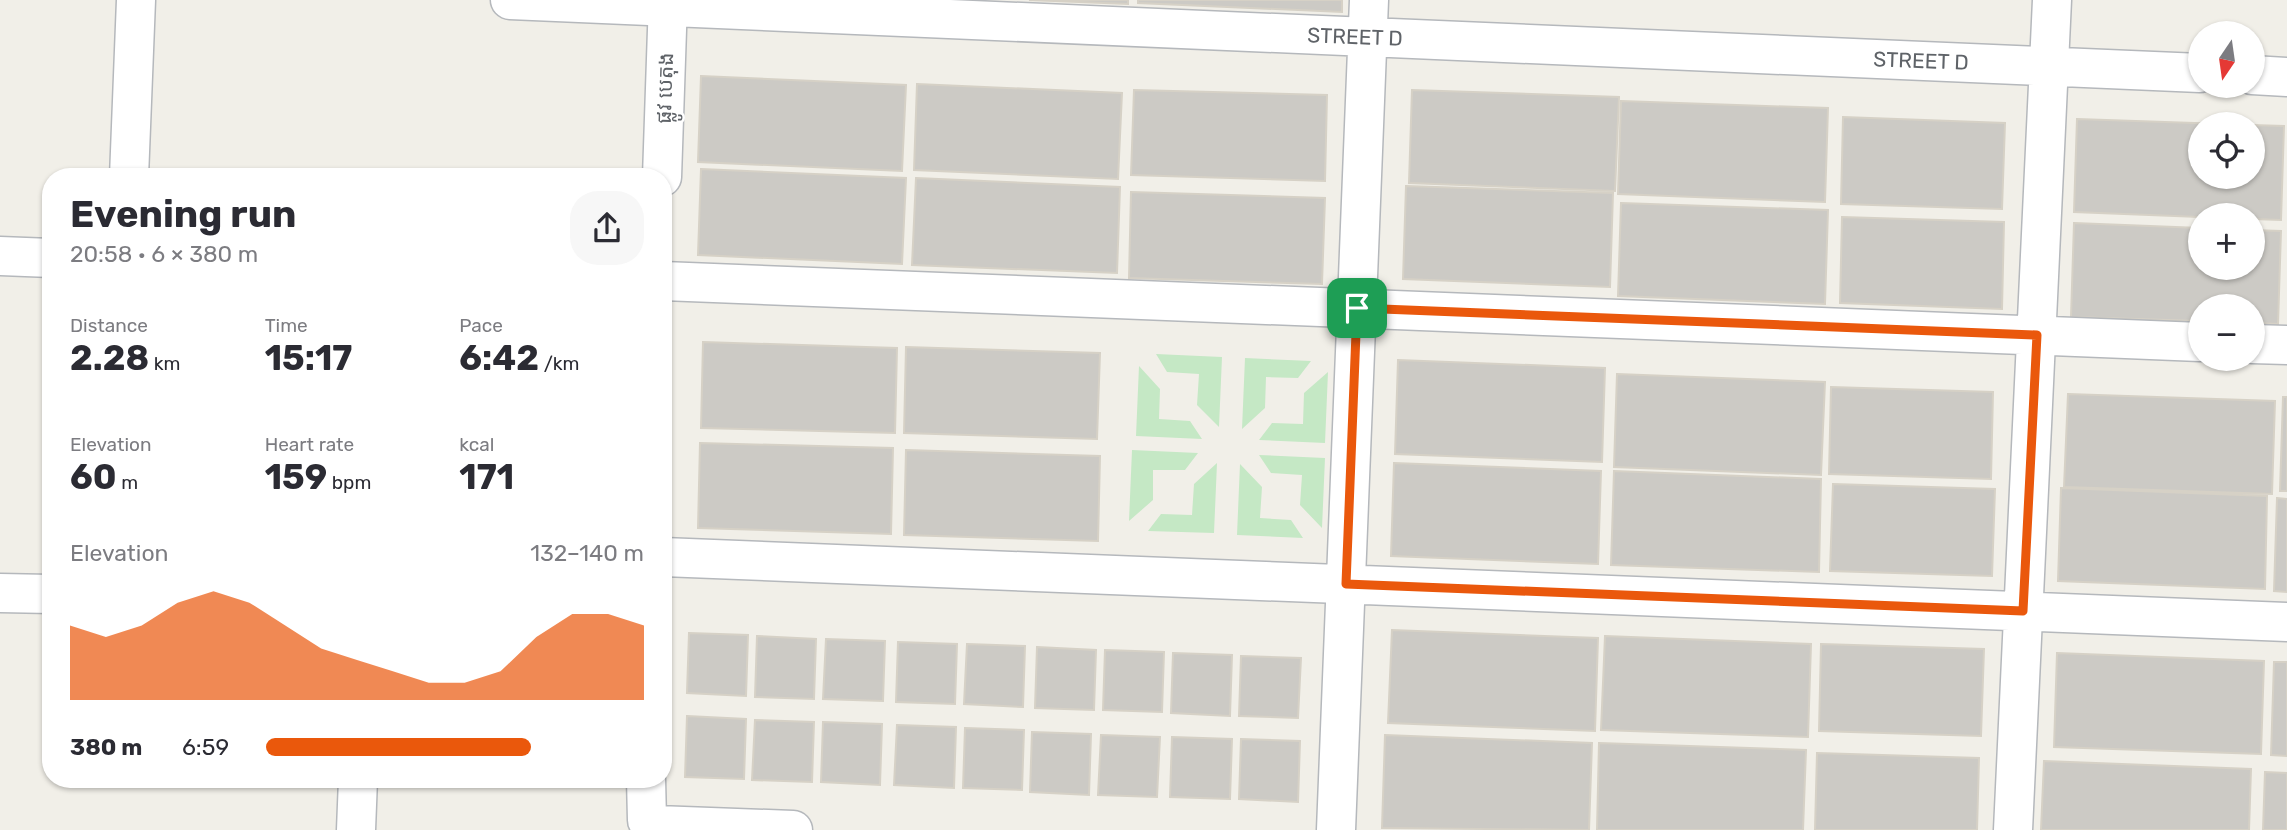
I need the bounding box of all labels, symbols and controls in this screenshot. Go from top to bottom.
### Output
north arrow [2188,21,2264,98]
map controls [2188,21,2265,371]
street label: STREET D [1307,22,1403,51]
street label: STREET D [1873,46,1969,75]
street label: ផ្លូវ បេតុង [651,52,685,124]
button: locate [2188,112,2265,189]
text: Evening run [70,191,296,237]
button: share [570,191,644,265]
button: + [2188,203,2265,280]
text: 20:58 · 6 × 380 m [70,240,258,268]
pin [1327,278,1387,338]
icon: arrive [1338,289,1376,327]
button: − [2188,294,2265,371]
text: Distance [70,314,148,337]
text: Time [265,314,308,337]
text: Pace [459,314,503,337]
text: 2.28 [70,337,149,379]
text: 15:17 [265,337,352,379]
text: 6:42 [459,337,539,379]
text: km [149,352,181,375]
text: /km [539,352,580,375]
text: Elevation [70,433,151,456]
text: Heart rate [265,433,354,456]
text: kcal [459,433,494,456]
text: 60 [70,456,117,498]
text: 159 [265,456,327,498]
text: 171 [459,456,514,498]
text: m [117,471,138,494]
text: bpm [327,471,371,494]
text: Elevation [70,539,169,567]
text: 132–140 m [530,539,644,567]
text: 380 m [70,733,142,761]
text: 6:59 [182,733,229,761]

